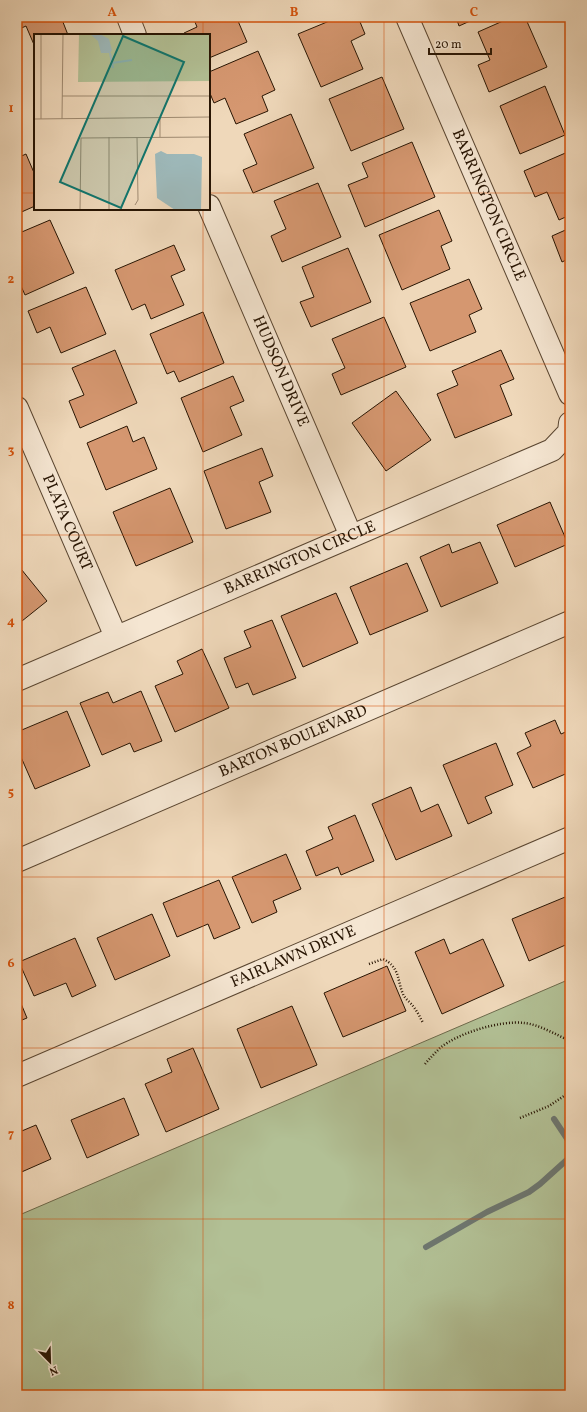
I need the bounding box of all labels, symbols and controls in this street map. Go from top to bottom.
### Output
text: A [107,4,117,22]
text: B [290,4,299,22]
text: C [470,4,478,22]
scale bar [429,30,491,56]
inset map [34,34,210,210]
text: 20 m [435,37,462,53]
text: 1 [8,100,14,118]
street label: BARRINGTON CIRCLE [446,126,531,285]
text: 2 [8,271,15,289]
street label: HUDSON DRIVE [247,312,314,430]
text: 3 [8,442,15,460]
street label: PLATA COURT [36,471,97,574]
street label: BARRINGTON CIRCLE [221,516,379,601]
text: 4 [7,613,15,631]
street label: BARTON BOULEVARD [215,700,371,783]
text: 5 [8,784,14,802]
street label: FAIRLAWN DRIVE [227,920,360,994]
text: 6 [7,955,15,973]
text: 7 [8,1126,14,1144]
text: 8 [7,1297,15,1315]
north arrow [30,1342,70,1382]
text: N [47,1361,60,1378]

